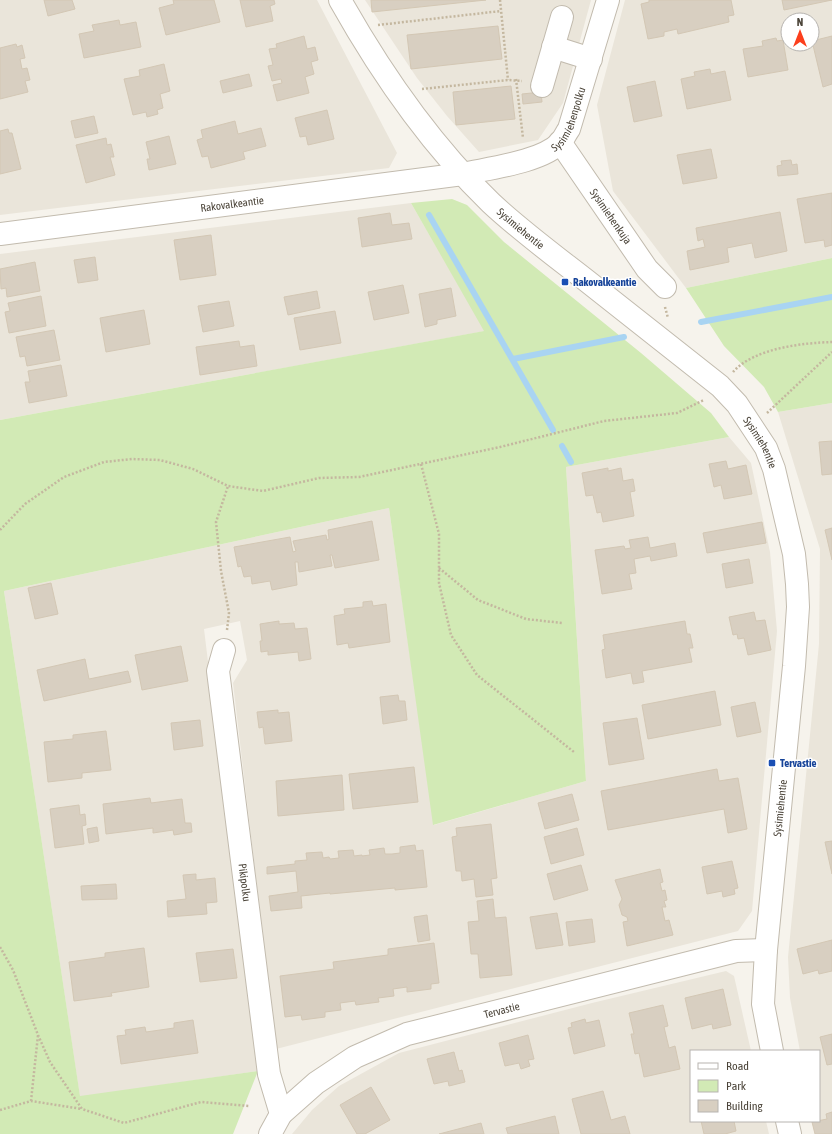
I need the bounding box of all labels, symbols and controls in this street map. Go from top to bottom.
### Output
north arrow [780,12,820,52]
text: N [797,16,803,28]
street label: Sysimiehenpolku [549,86,587,154]
street label: Sysimiehenkuja [588,186,634,246]
street label: Rakovalkeantie [200,194,264,214]
street label: Sysimiehentie [495,206,547,251]
place label: Rakovalkeantie [573,276,637,288]
marker: Rakovalkeantie [560,277,570,287]
street label: Sysimiehentie [741,414,779,470]
place label: Tervastie [780,757,817,769]
marker: Tervastie [767,758,777,768]
street label: Sysimiehentie [771,779,789,837]
street label: Pikipolku [236,863,253,902]
street label: Tervastie [483,1000,521,1020]
legend [690,1050,820,1122]
text: Road [726,1059,749,1073]
text: Park [726,1079,747,1093]
text: Building [726,1099,764,1113]

